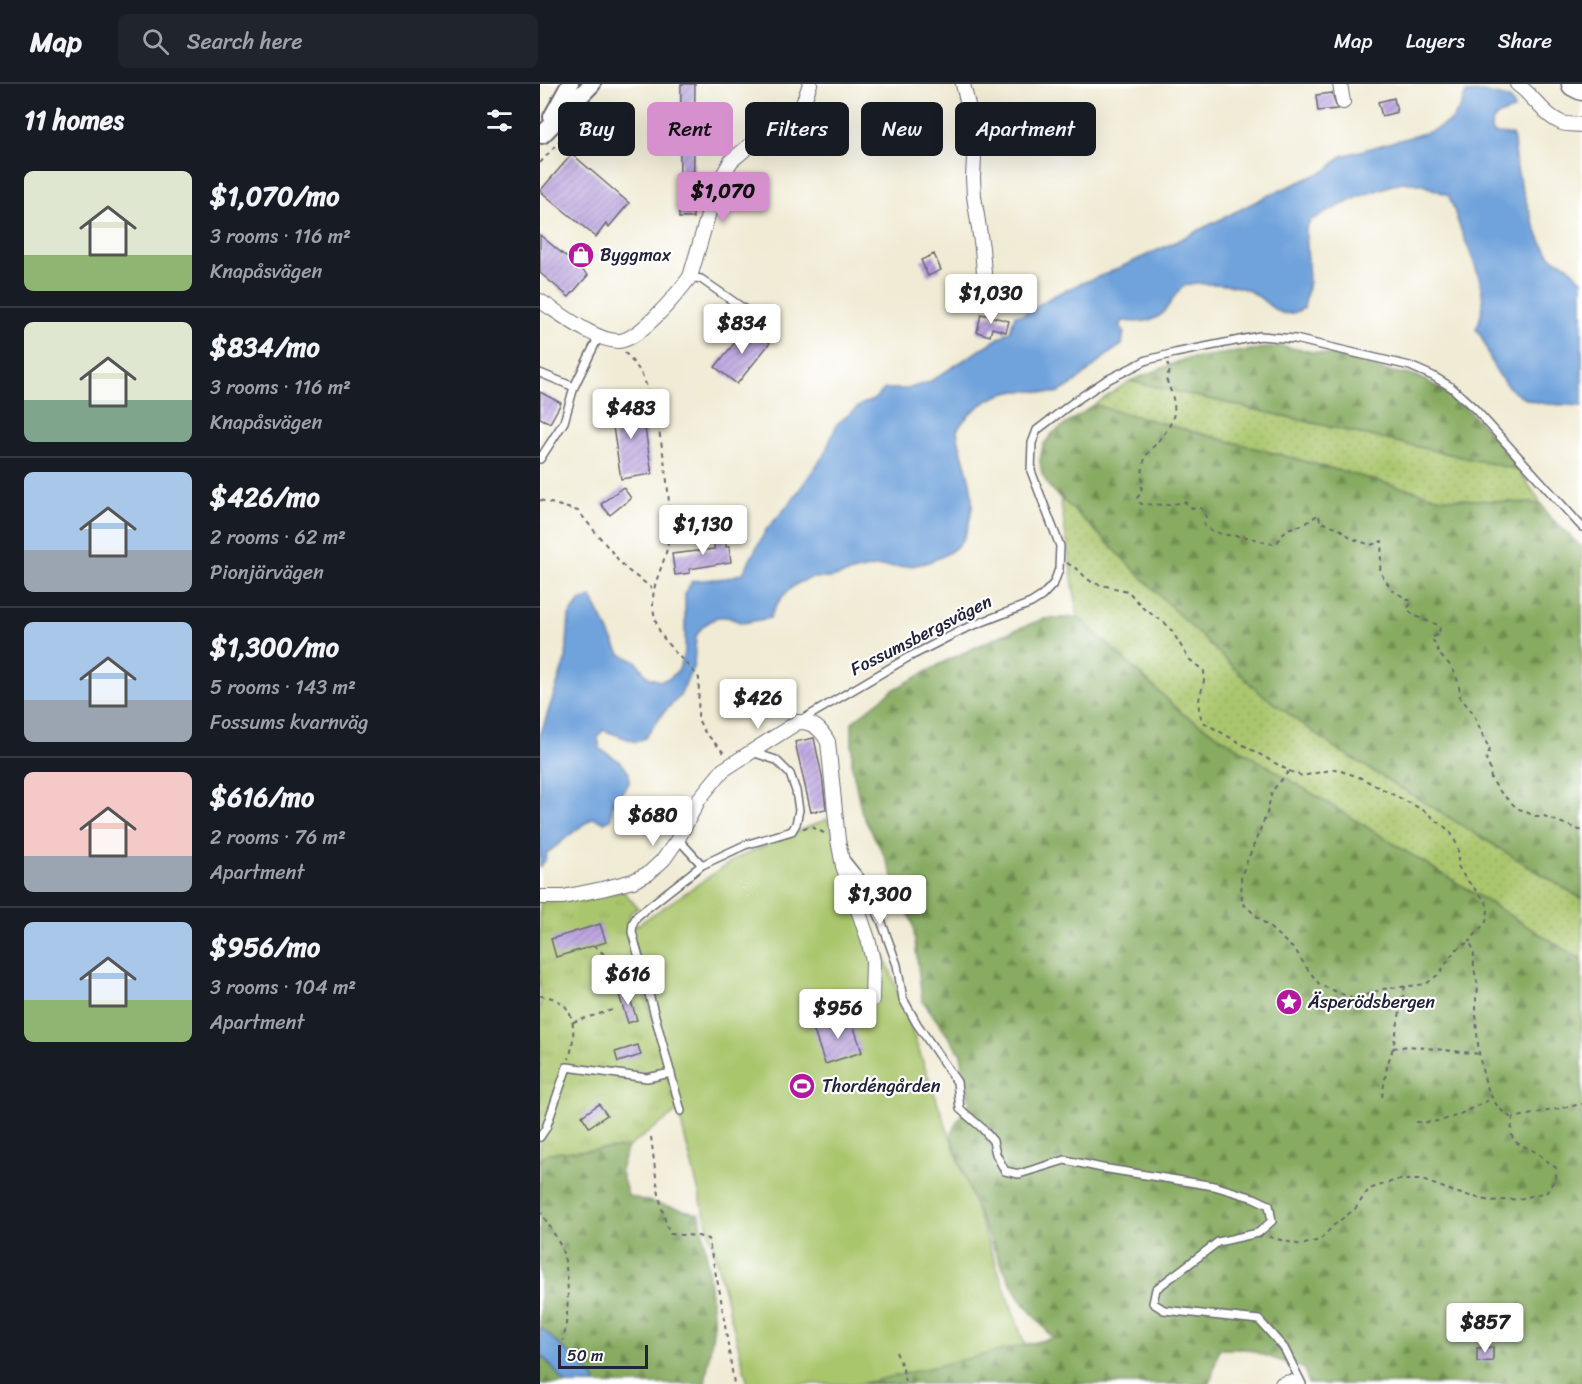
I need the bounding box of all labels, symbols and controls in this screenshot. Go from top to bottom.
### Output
search box [118,14,538,68]
text: Map [30,17,82,66]
text: Search here [187,22,303,61]
text: Map [1334,22,1373,60]
text: Layers [1406,22,1465,60]
text: Share [1498,22,1552,60]
icon: search [139,25,172,58]
text: 11 homes [24,97,124,143]
chip: Buy [558,102,635,156]
chip: Rent [647,102,733,156]
chip: Filters [745,102,849,156]
chip: New [861,102,943,156]
chip: Apartment [955,102,1096,156]
icon: filters [483,104,516,137]
pin: $1,070 [674,172,772,223]
text: $1,070/mo [210,173,339,219]
text: $1,070 [691,174,755,209]
icon: home [72,195,144,267]
text: 3 rooms · 116 m² [210,219,351,254]
place label: Byggmax [600,239,672,271]
shop icon: Byggmax [566,240,596,270]
text: Knapåsvägen [210,254,322,289]
pin: $1,030 [942,274,1040,325]
text: $1,030 [959,276,1023,311]
pin: $834 [706,304,778,355]
text: $834 [718,306,767,341]
text: $834/mo [210,324,320,370]
icon: home [72,346,144,418]
text: 3 rooms · 116 m² [210,370,351,405]
pin: $483 [595,389,667,440]
text: $483 [607,391,656,426]
text: Knapåsvägen [210,405,322,440]
text: $426/mo [210,474,320,520]
icon: home [72,496,144,568]
pin: $1,130 [654,505,752,556]
text: $1,130 [673,507,733,542]
text: 2 rooms · 62 m² [210,520,346,555]
text: Pionjärvägen [210,555,324,590]
street label: Fossumsbergsvägen [844,585,998,685]
text: $1,300/mo [210,624,339,670]
icon: home [72,646,144,718]
text: 5 rooms · 143 m² [210,670,356,705]
pin: $426 [722,679,794,730]
text: $426 [734,681,782,716]
text: Fossums kvarnväg [210,705,368,740]
text: $616/mo [210,774,314,820]
icon: home [72,796,144,868]
pin: $680 [617,796,689,847]
text: $680 [628,798,678,833]
text: 2 rooms · 76 m² [210,820,346,855]
text: Apartment [210,855,304,890]
pin: $1,300 [831,875,929,926]
text: $1,300 [848,877,912,912]
text: $956/mo [210,924,320,970]
icon: home [72,946,144,1018]
pin: $616 [592,955,664,1006]
text: $616 [606,957,650,992]
text: 3 rooms · 104 m² [210,970,356,1005]
place label: Äsperödsbergen [1307,986,1435,1018]
place icon: Äsperödsbergen [1274,987,1304,1017]
pin: $956 [802,989,874,1040]
text: $956 [813,991,863,1026]
text: Apartment [210,1005,304,1040]
place label: Thordéngården [822,1070,941,1102]
sports icon: Thordéngården [787,1071,817,1101]
pin: $857 [1449,1303,1521,1354]
text: $857 [1460,1305,1510,1340]
text: 50 m [567,1341,603,1370]
scale bar [558,1342,648,1370]

